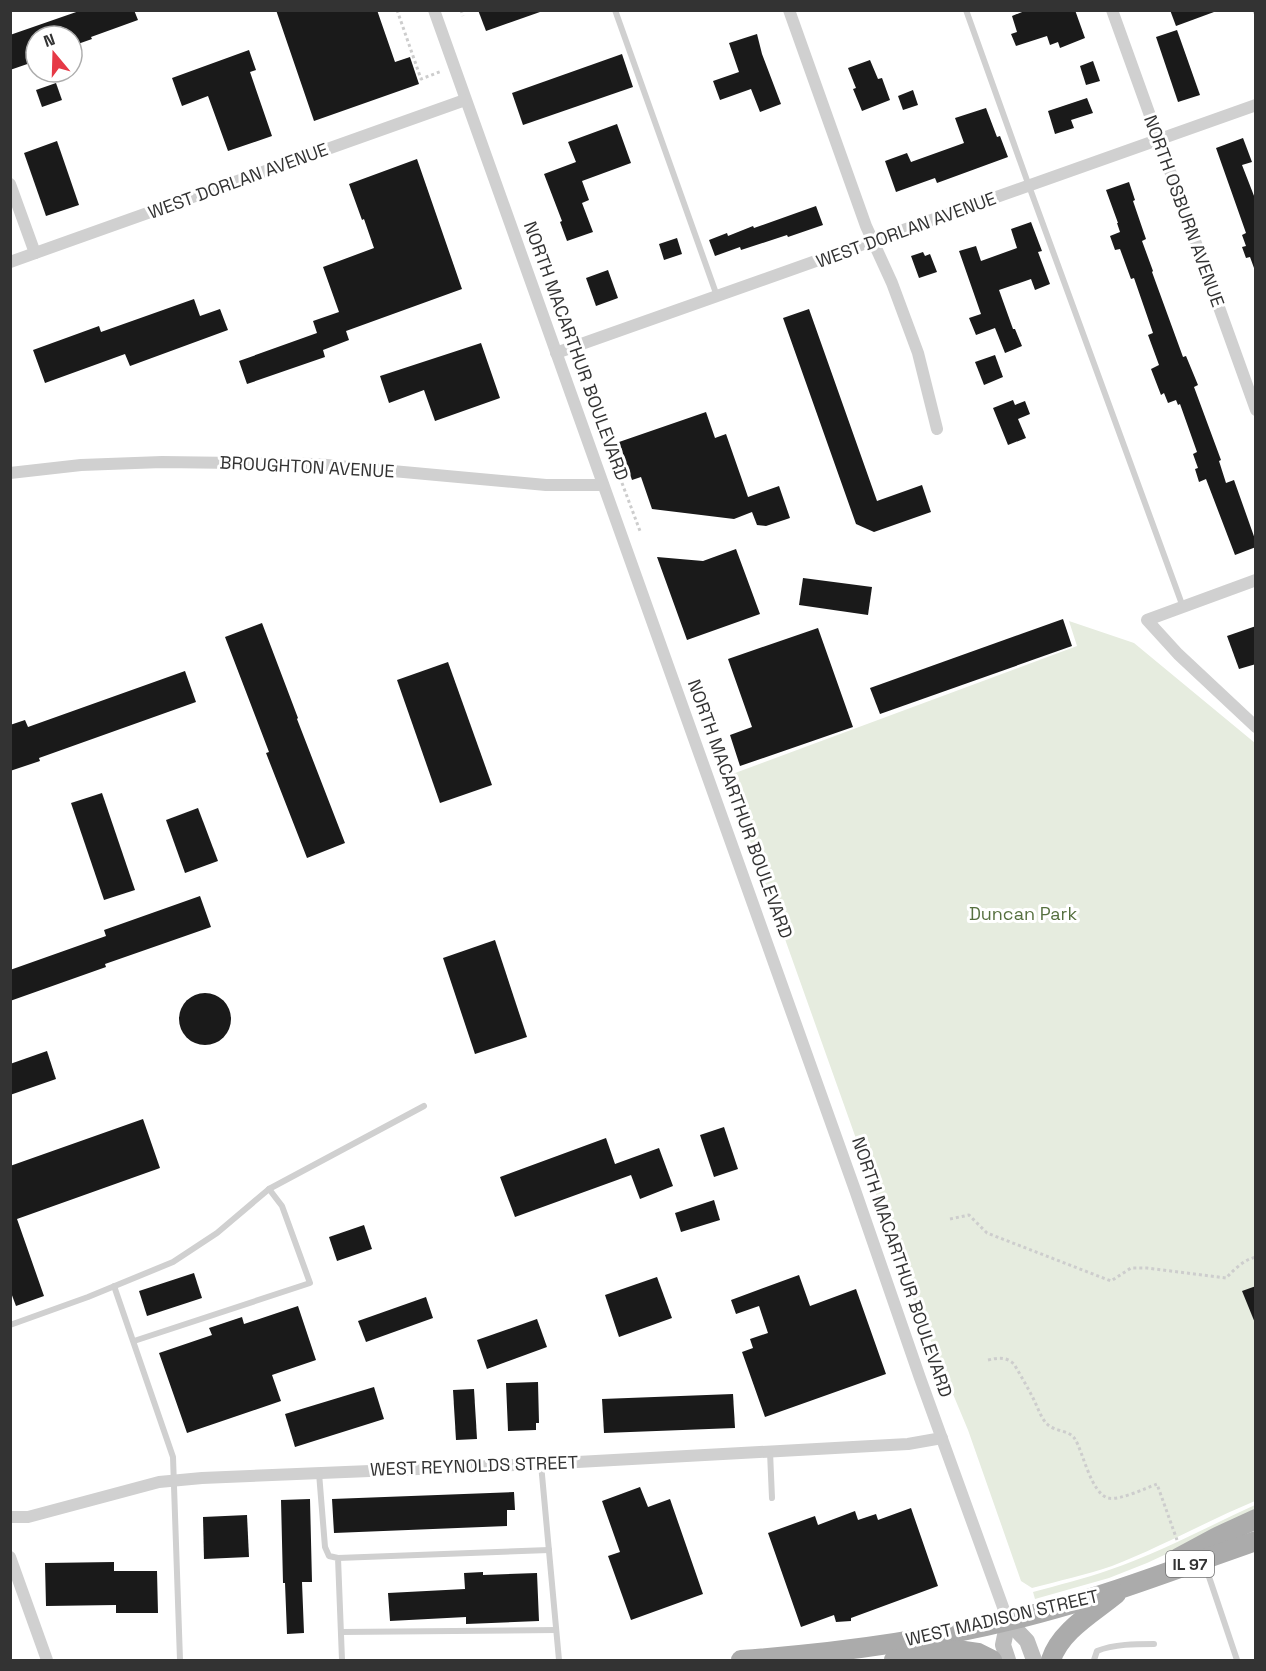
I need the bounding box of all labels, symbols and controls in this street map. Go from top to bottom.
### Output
north arrow [24,24,84,84]
text: N [41,29,58,52]
street label: NORTH OSBURN AVENUE [1139,112,1230,310]
street label: WEST DORLAN AVENUE [145,137,331,224]
street label: WEST DORLAN AVENUE [813,186,999,273]
street label: NORTH MACARTHUR BOULEVARD [519,218,634,483]
street label: BROUGHTON AVENUE [219,450,395,483]
street label: NORTH MACARTHUR BOULEVARD [683,676,798,941]
park label: Duncan Park [969,902,1077,925]
street label: NORTH MACARTHUR BOULEVARD [847,1134,958,1400]
street label: WEST REYNOLDS STREET [369,1450,579,1481]
road number: IL 97 [1166,1551,1214,1577]
street label: WEST MADISON STREET [903,1584,1101,1651]

